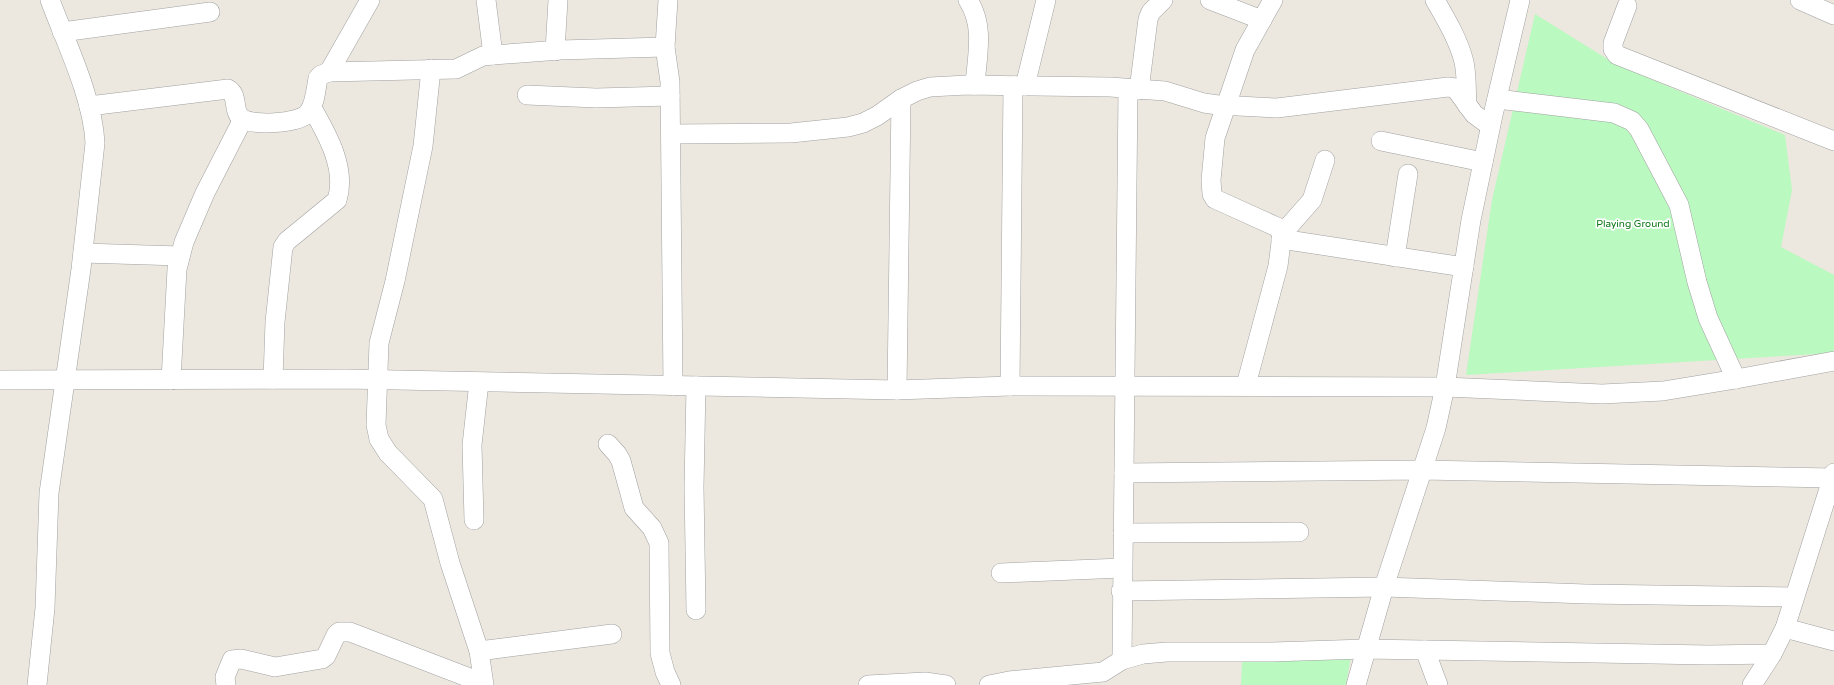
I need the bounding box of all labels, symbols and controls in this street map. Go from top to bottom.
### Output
park label: Playing Ground [1596,218,1670,230]

